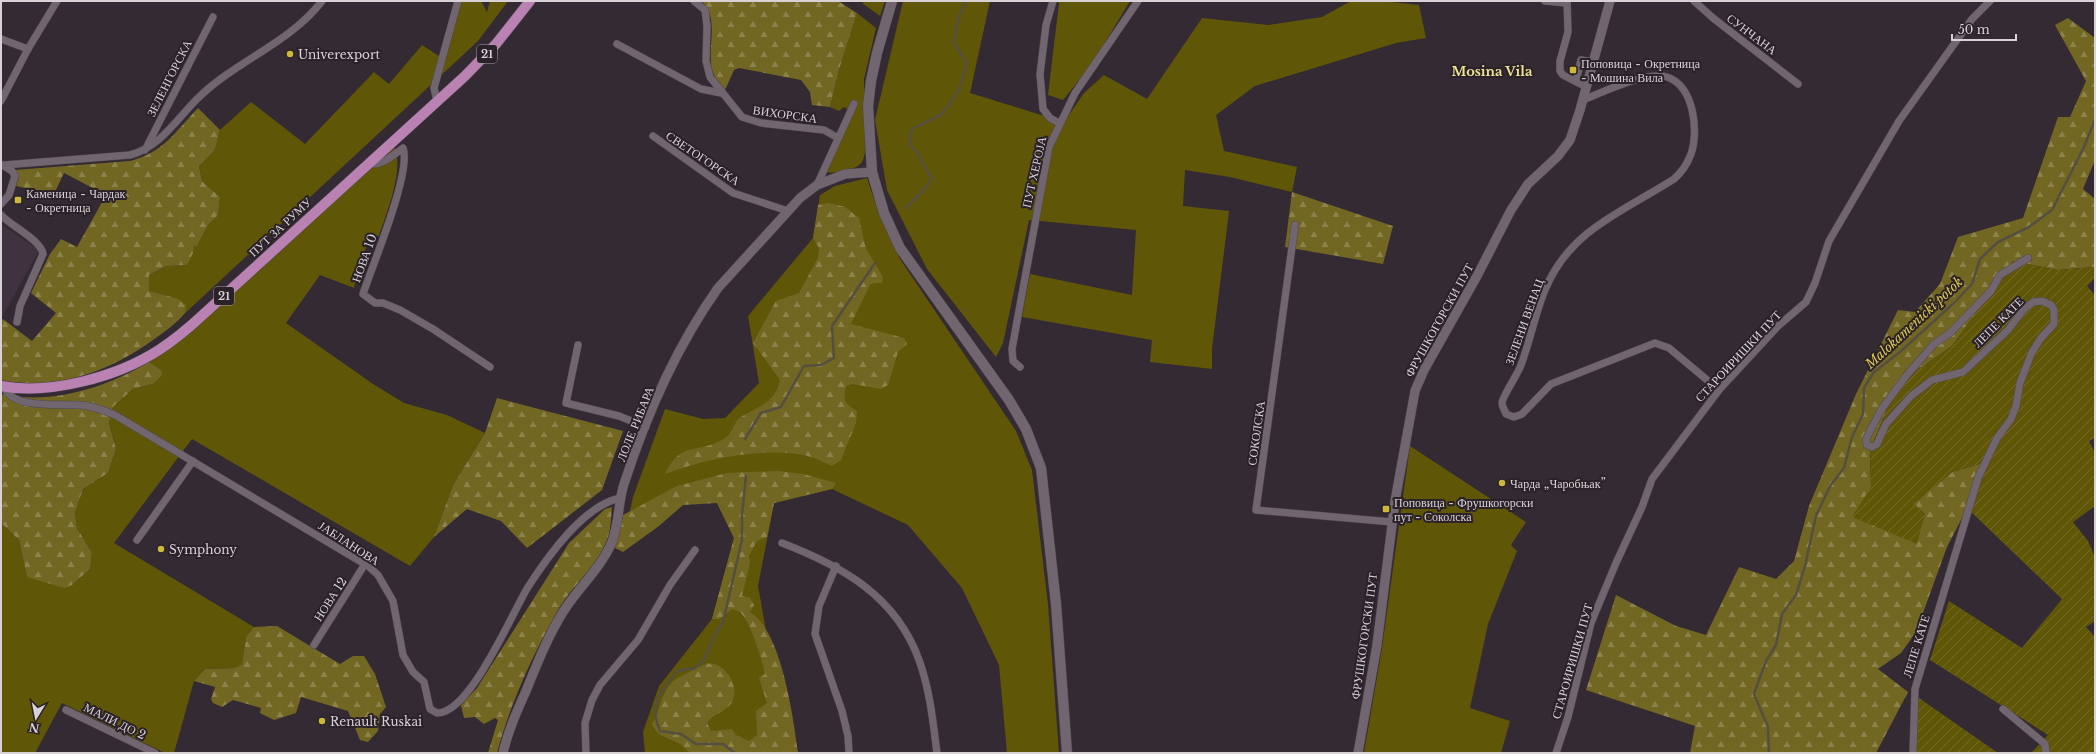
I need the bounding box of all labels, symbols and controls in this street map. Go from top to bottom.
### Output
street label: СУНЧАНА [1724,10,1780,58]
scale bar [1952,16,2016,42]
text: 50 m [1958,22,1990,37]
street label: ЗЕЛЕНГОРСКА [143,37,195,119]
road number: 21 [477,45,497,63]
place label: Univerexport [298,47,381,62]
marker: Univerexport [285,49,295,59]
place label: Поповица - Окретница - Мошина Вила [1581,56,1701,85]
district label: Mosina Vila [1452,63,1533,80]
marker: Поповица - Окретница - Мошина Вила [1568,65,1578,75]
street label: ВИХОРСКА [752,102,819,126]
street label: СВЕТОГОРСКА [663,128,743,188]
street label: ПУТ ХЕРОЈА [1019,135,1050,209]
place label: Каменица - Чардак - Окретница [26,186,126,215]
street label: ПУТ ЗА РУМУ [246,194,315,260]
marker: Каменица - Чардак - Окретница [13,195,23,205]
street label: НОВА 10 [348,232,380,284]
street label: ФРУШКОГОРСКИ ПУТ [1402,260,1477,379]
water label: Malokamenicki potok [1861,273,1966,373]
street label: ЗЕЛЕНИ ВЕНАЦ [1501,276,1547,367]
road number: 21 [214,287,234,305]
street label: ЛЕПЕ КАТЕ [1970,294,2026,350]
street label: СТАРОИРИШКИ ПУТ [1692,307,1785,405]
street label: ЛОЛЕ РИБАРА [613,384,657,464]
street label: СОКОЛСКА [1244,399,1268,466]
place label: Чарда „Чаробњак” [1510,476,1606,491]
marker: Чарда „Чаробњак” [1497,478,1507,488]
place label: Поповица - Фрушкогорски пут - Соколска [1394,495,1534,524]
marker: Поповица - Фрушкогорски пут - Соколска [1381,504,1391,514]
street label: ЈАБЛАНОВА [316,518,383,569]
place label: Symphony [169,542,237,557]
marker: Symphony [156,544,166,554]
street label: ФРУШКОГОРСКИ ПУТ [1348,571,1380,700]
street label: НОВА 12 [310,574,350,624]
street label: СТАРОИРИШКИ ПУТ [1548,601,1596,721]
street label: ЛЕПЕ КАТЕ [1899,613,1933,679]
north arrow [16,698,56,738]
street label: МАЛИ ДО 2 [81,700,149,742]
place label: Renault Ruskai [330,714,422,729]
marker: Renault Ruskai [317,716,327,726]
text: N [27,720,41,736]

